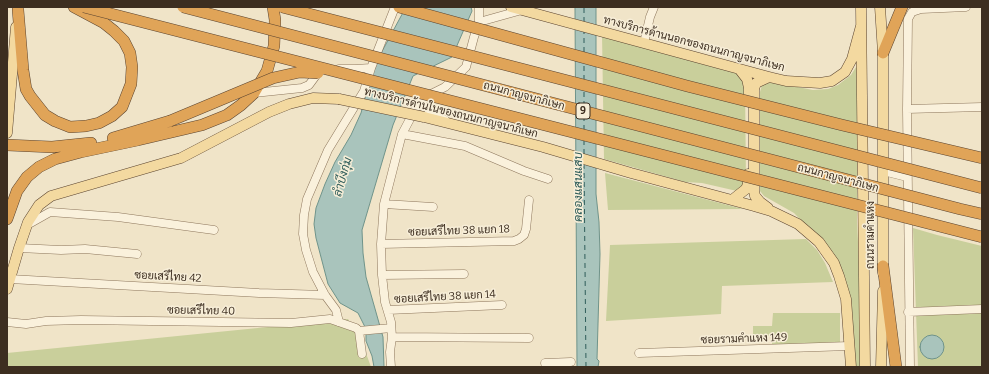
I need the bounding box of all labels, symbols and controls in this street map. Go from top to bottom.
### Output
street label: ทางบริการด้านนอกของถนนกาญจนาภิเษก [602,13,786,75]
street label: ถนนกาญจนาภิเษก [482,79,566,113]
street label: ทางบริการด้านในของถนนกาญจนาภิเษก [363,85,539,141]
road number: 9 [576,103,590,119]
water label: คลองแสนแสบ [572,152,586,222]
water label: ลำบึงกุ่ม [331,156,355,198]
street label: ถนนกาญจนาภิเษก [796,161,880,195]
street label: ถนนรามคำแหง [864,201,878,269]
street label: ซอยเสรีไทย 38 แยก 18 [408,223,510,239]
street label: ซอยเสรีไทย 42 [134,269,202,285]
street label: ซอยเสรีไทย 38 แยก 14 [394,288,496,306]
street label: ซอยเสรีไทย 40 [167,304,235,318]
street label: ซอยรามคำแหง 149 [700,331,788,347]

